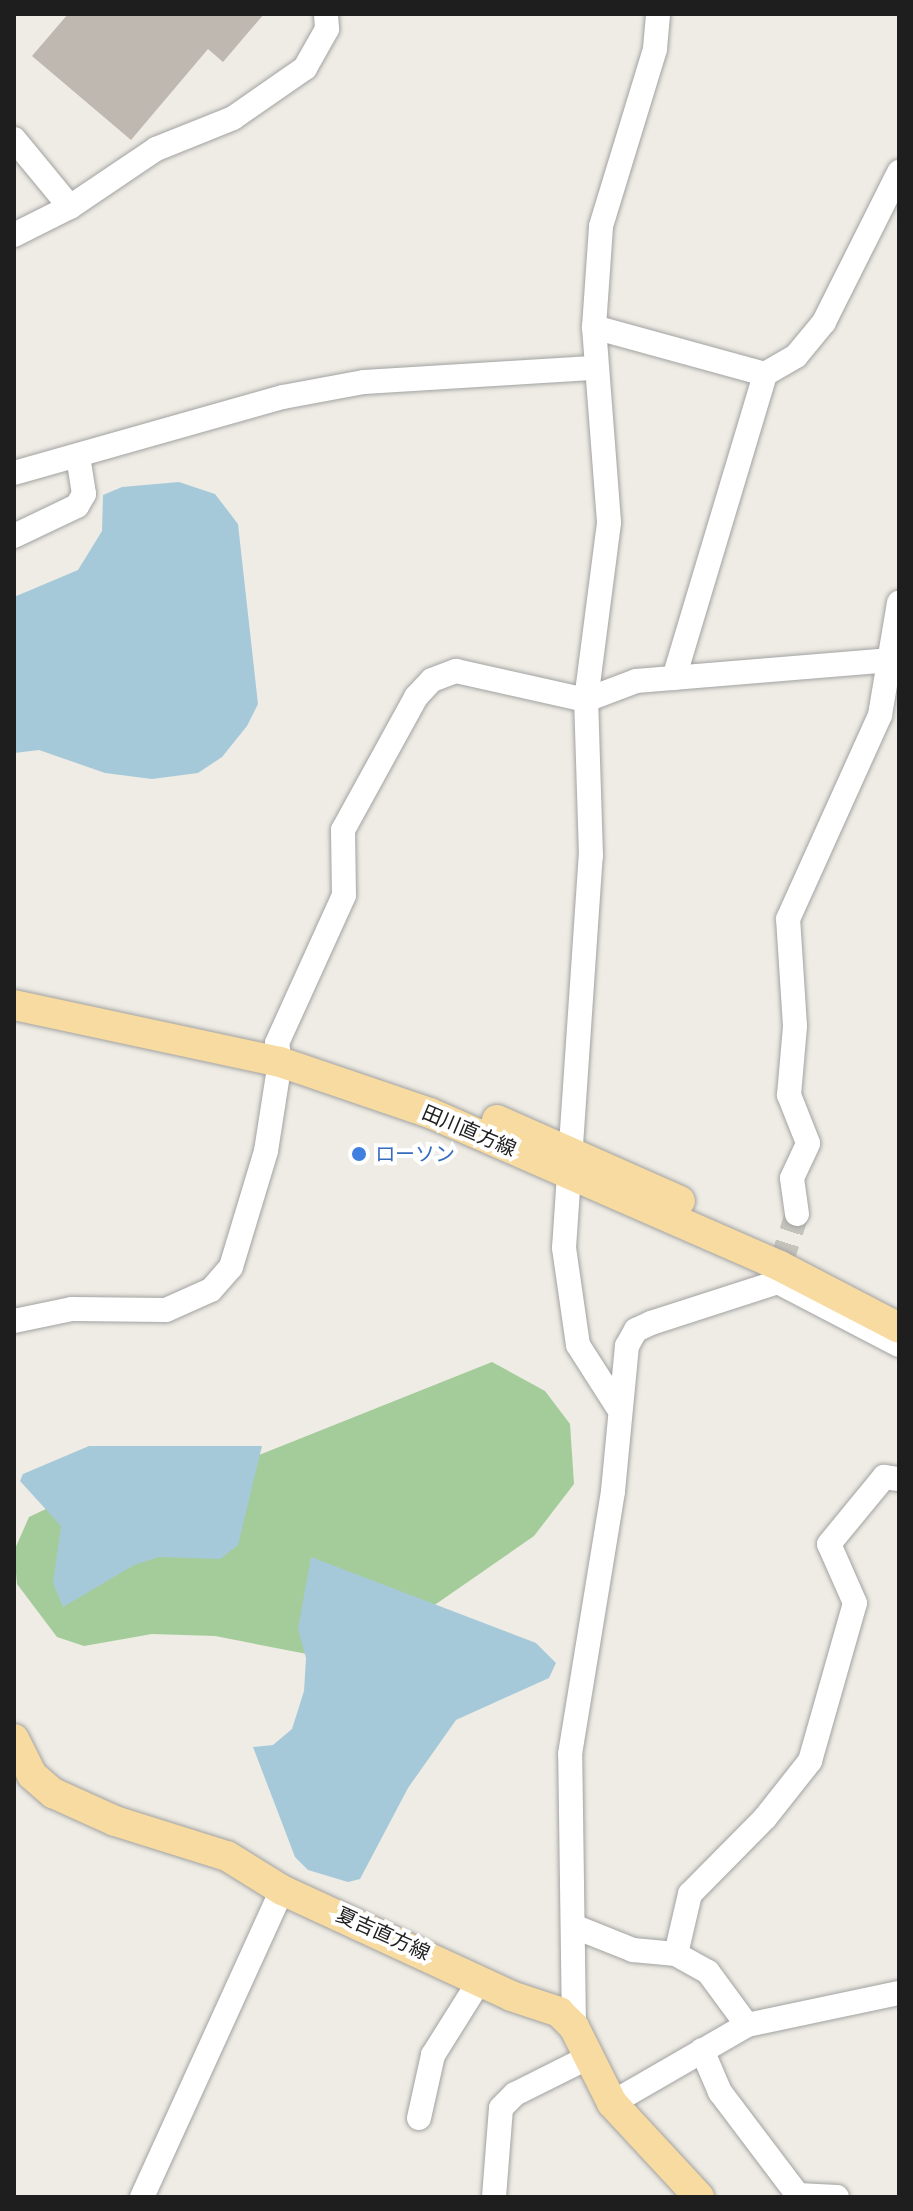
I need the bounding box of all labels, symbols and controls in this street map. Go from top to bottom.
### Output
street label: 田川直方線 [418,1100,520,1162]
place label: ローソン [375,1142,455,1166]
marker: ローソン [350,1145,368,1163]
street label: 夏吉直方線 [332,1903,434,1965]

